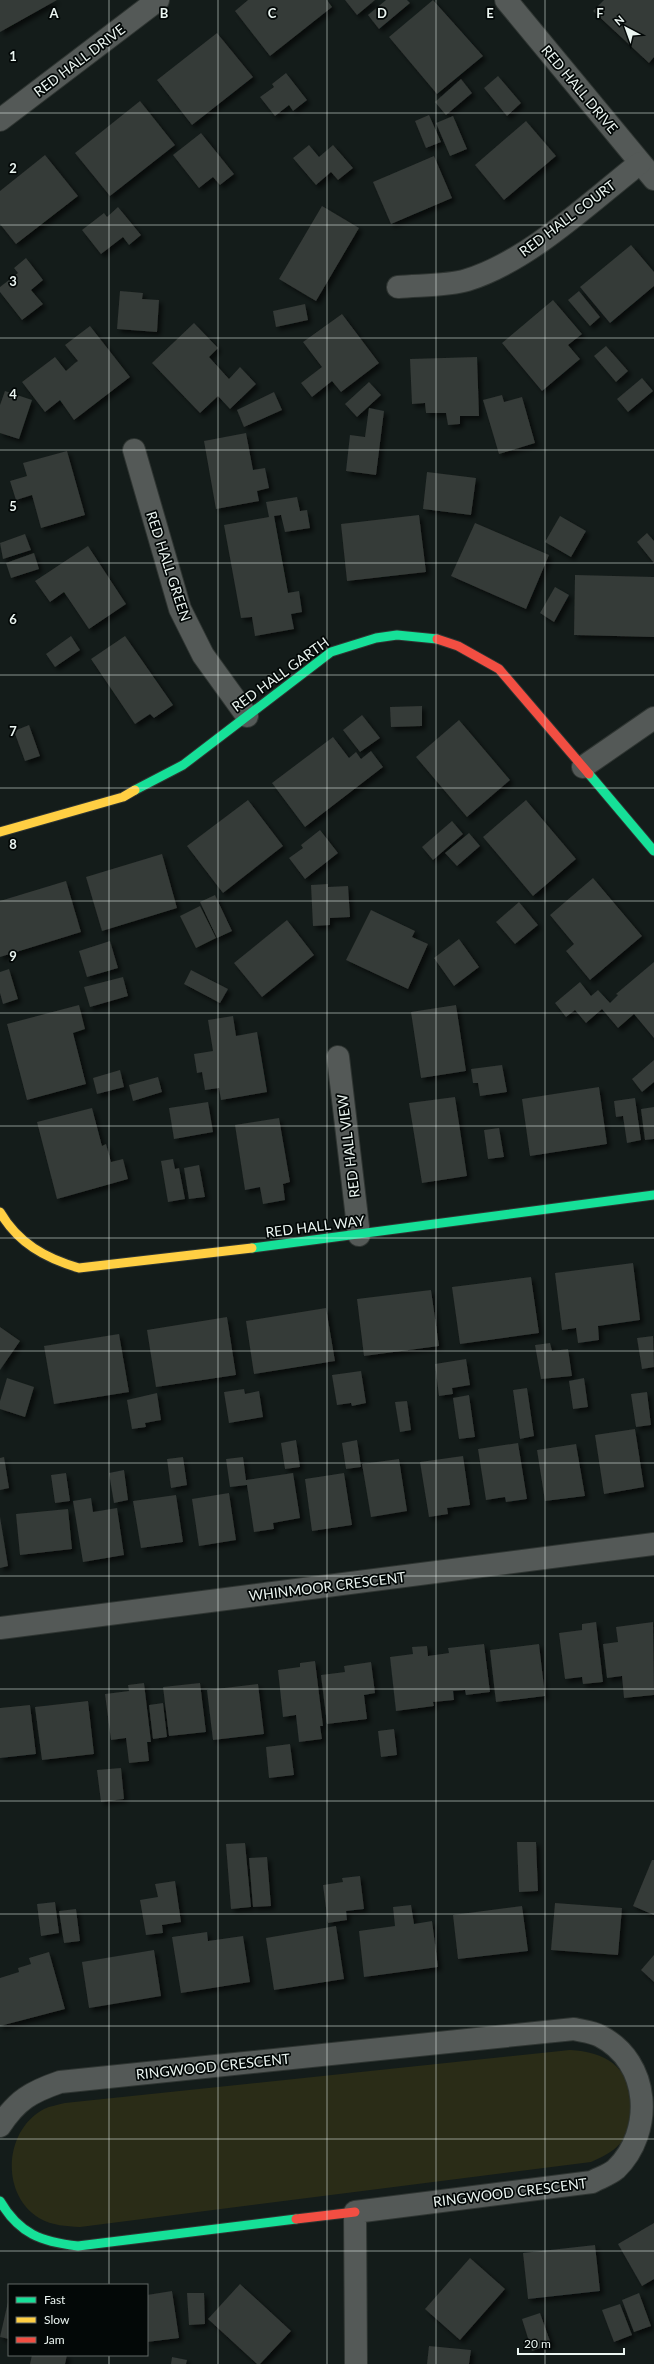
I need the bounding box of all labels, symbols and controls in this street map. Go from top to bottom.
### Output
text: A [48,5,59,21]
text: B [160,5,169,21]
text: C [268,5,277,21]
text: D [377,5,387,21]
text: E [486,5,494,21]
text: F [596,5,604,21]
north arrow [606,8,646,48]
text: N [612,12,627,28]
street label: RED HALL DRIVE [30,20,128,100]
street label: RED HALL DRIVE [538,42,622,136]
text: 1 [9,48,17,64]
text: 2 [9,160,17,176]
street label: RED HALL COURT [515,176,619,260]
text: 3 [9,273,17,289]
text: 4 [9,386,17,402]
text: 5 [9,498,17,514]
street label: RED HALL GREEN [143,509,195,623]
text: 6 [9,611,17,627]
street label: RED HALL GARTH [228,633,332,715]
text: 7 [9,723,17,739]
text: 8 [9,836,17,852]
text: 9 [9,948,17,964]
street label: RED HALL VIEW [333,1093,363,1199]
street label: RED HALL WAY [264,1211,366,1241]
street label: WHINMOOR CRESCENT [248,1568,407,1604]
street label: RINGWOOD CRESCENT [135,2049,292,2083]
street label: RINGWOOD CRESCENT [432,2174,589,2210]
legend [8,2284,148,2356]
text: Fast [44,2292,66,2307]
text: Slow [44,2312,70,2327]
scale bar [518,2330,624,2356]
text: Jam [44,2332,65,2347]
text: 20 m [524,2336,551,2351]

